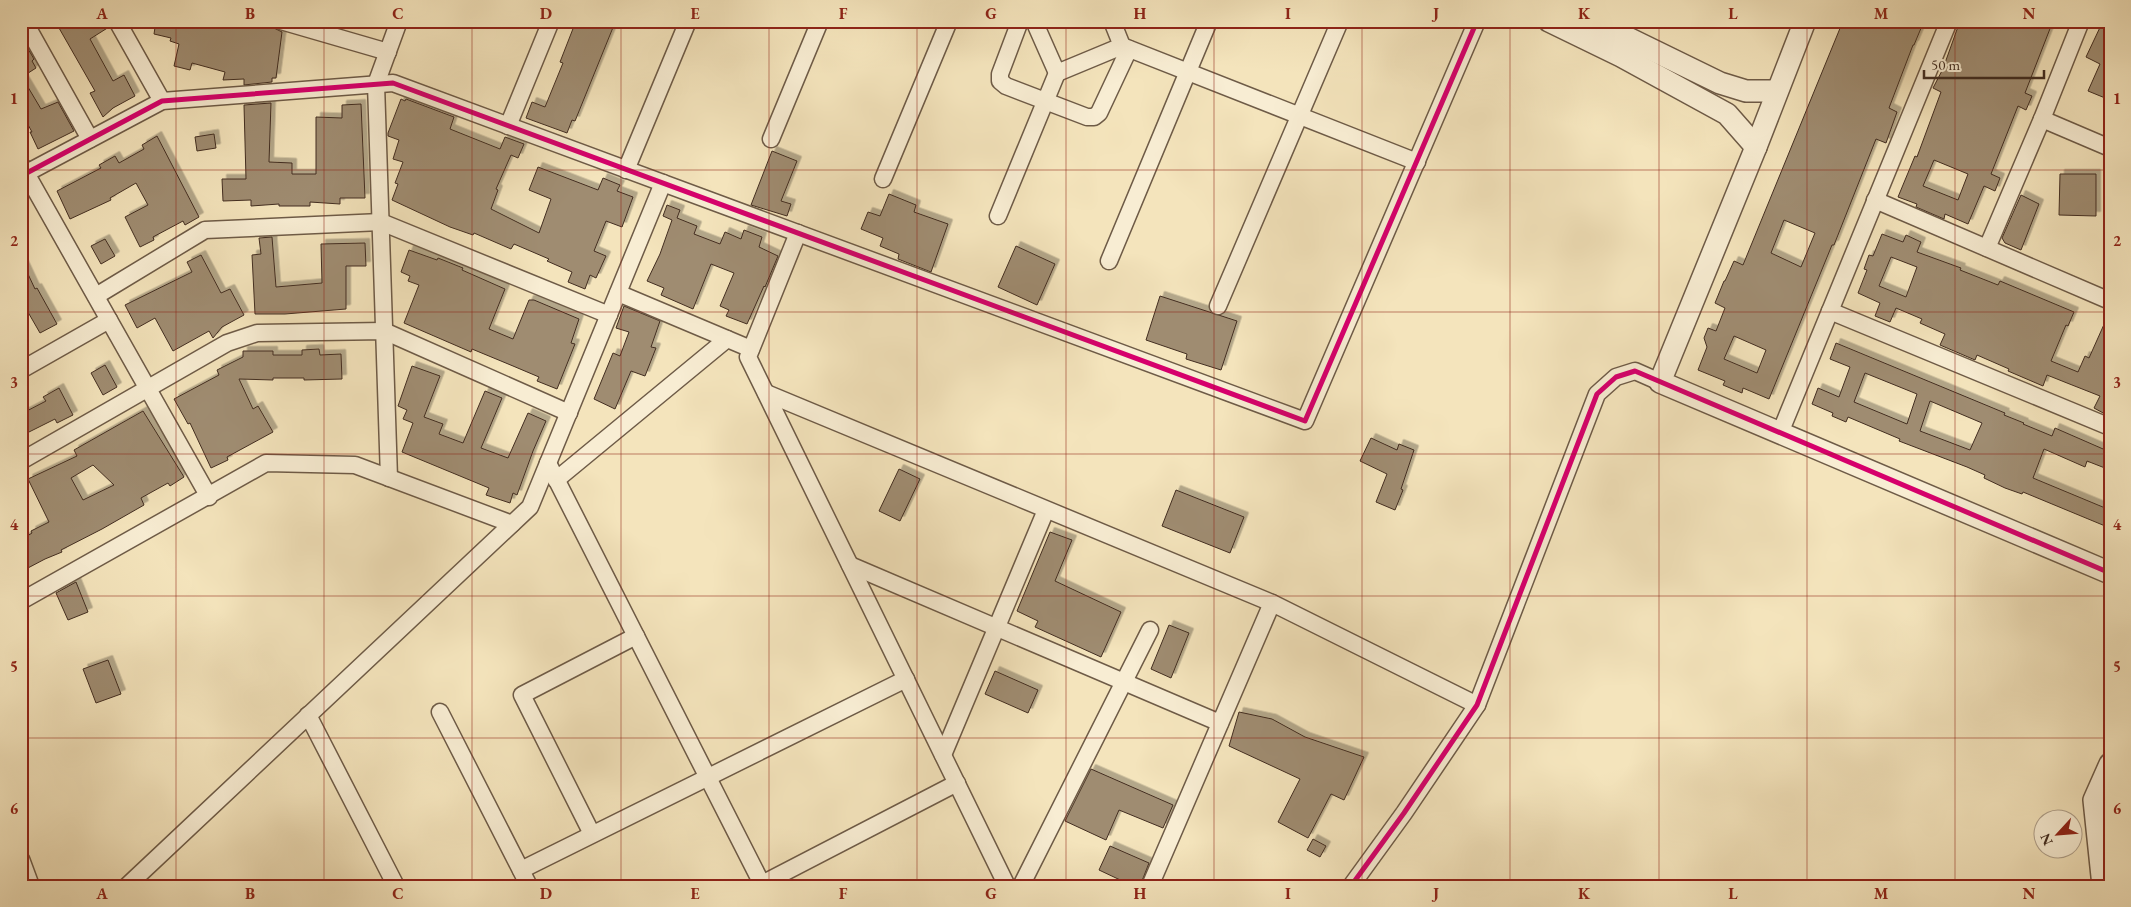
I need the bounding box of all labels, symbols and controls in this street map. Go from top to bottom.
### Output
text: A [95,3,108,24]
text: B [245,3,255,24]
text: C [392,3,404,24]
text: D [540,3,552,24]
text: E [690,3,700,24]
text: F [839,3,848,24]
text: G [985,3,997,24]
text: H [1134,3,1147,24]
text: I [1285,3,1291,24]
text: J [1431,3,1439,24]
text: K [1578,3,1591,24]
text: L [1728,3,1738,24]
text: M [1874,3,1889,24]
text: N [2023,3,2036,24]
scale bar [1924,48,2044,80]
text: 50 m [1931,55,1960,74]
text: 1 [10,88,18,109]
text: 1 [2113,88,2121,109]
text: 2 [10,230,19,251]
text: 2 [2113,230,2122,251]
text: 3 [10,372,18,393]
text: 3 [2113,372,2121,393]
text: 4 [10,514,19,535]
text: 4 [2113,514,2122,535]
text: 5 [10,656,18,677]
text: 5 [2113,656,2121,677]
text: 6 [10,798,19,819]
text: 6 [2113,798,2122,819]
north arrow [2034,810,2084,860]
text: N [2035,830,2057,849]
text: A [95,883,108,904]
text: B [245,883,255,904]
text: C [392,883,404,904]
text: D [540,883,552,904]
text: E [690,883,700,904]
text: F [839,883,848,904]
text: G [985,883,997,904]
text: H [1134,883,1147,904]
text: I [1285,883,1291,904]
text: J [1431,883,1439,904]
text: K [1578,883,1591,904]
text: L [1728,883,1738,904]
text: M [1874,883,1889,904]
text: N [2023,883,2036,904]

